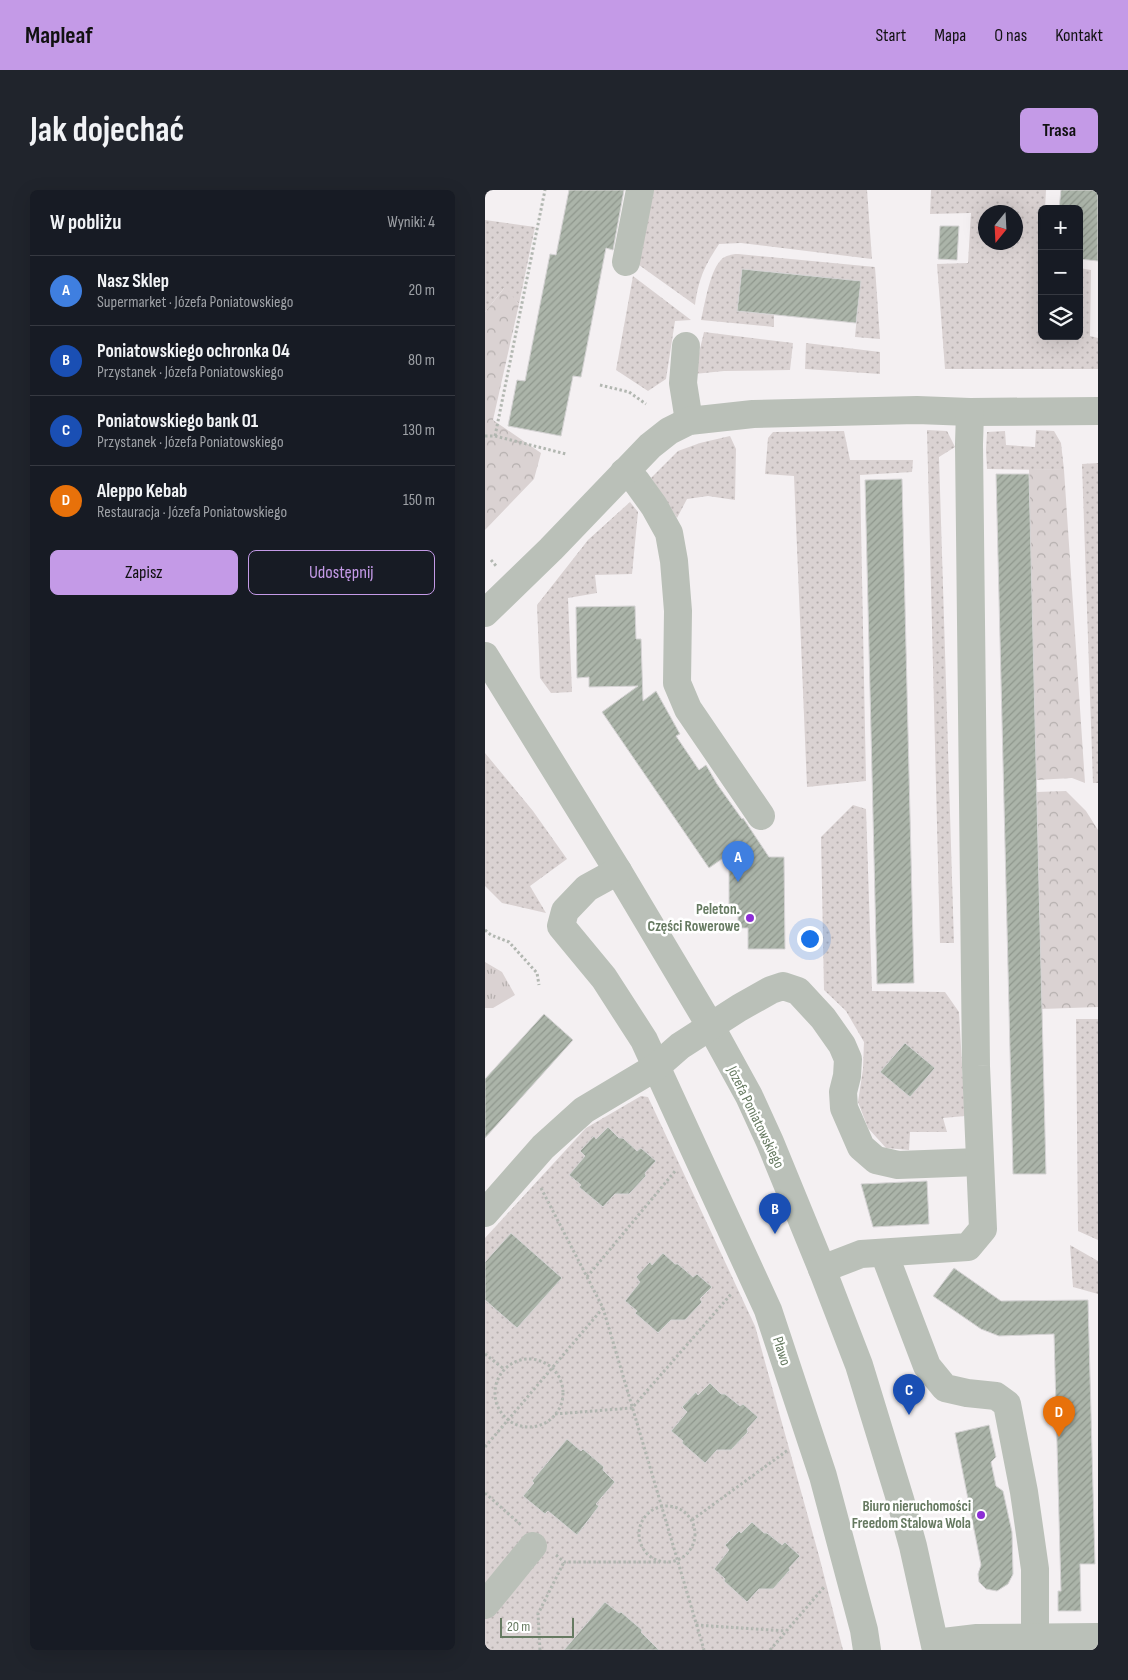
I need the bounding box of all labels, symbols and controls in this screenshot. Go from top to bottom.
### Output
text: Mapleaf [25,21,93,50]
text: Start [875,25,906,46]
text: Mapa [934,25,966,46]
text: O nas [994,25,1027,46]
text: Kontakt [1055,25,1103,46]
button: Trasa [1020,108,1098,153]
text: Jak dojechać [30,109,184,152]
north arrow [978,205,1023,250]
map controls [1038,205,1083,340]
button: + [1038,205,1083,250]
text: W pobliżu [50,210,121,235]
text: Wyniki: 4 [387,213,435,232]
button: − [1038,250,1083,295]
text: Nasz Sklep [97,270,169,293]
text: A [62,281,70,300]
text: 20 m [408,281,435,300]
text: Supermarket · Józefa Poniatowskiego [97,293,293,312]
button: layers [1038,295,1083,340]
text: Poniatowskiego ochronka 04 [97,340,290,363]
text: B [62,351,70,370]
text: 80 m [408,351,435,370]
text: Przystanek · Józefa Poniatowskiego [97,363,284,382]
text: Poniatowskiego bank 01 [97,410,258,433]
text: C [62,421,70,440]
text: 130 m [403,421,435,440]
text: Przystanek · Józefa Poniatowskiego [97,433,284,452]
text: Aleppo Kebab [97,480,187,503]
text: D [62,491,70,510]
text: 150 m [403,491,435,510]
text: Restauracja · Józefa Poniatowskiego [97,503,287,522]
button: Zapisz [50,550,238,595]
button: Udostępnij [248,550,435,595]
pin: A [722,841,754,882]
place label: Peleton. Części Rowerowe [648,900,740,936]
marker: Peleton. Części Rowerowe [744,912,756,924]
your location [797,926,823,952]
street label: Józefa Poniatowskiego [722,1062,789,1171]
pin: B [759,1193,791,1234]
street label: Pławo [768,1334,795,1368]
pin: C [893,1374,925,1415]
pin: D [1043,1396,1075,1437]
place label: Biuro nieruchomości Freedom Stalowa Wola [852,1497,971,1533]
marker: Biuro nieruchomości Freedom Stalowa Wola [975,1509,987,1521]
scale bar [500,1615,574,1638]
text: 20 m [507,1618,530,1635]

